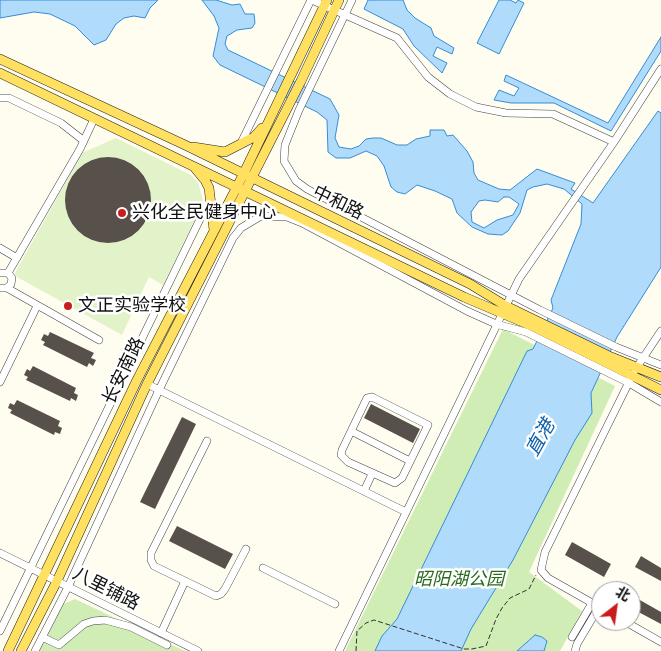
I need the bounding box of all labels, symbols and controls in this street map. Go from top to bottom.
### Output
street label: 中和路 [309,181,367,225]
place label: 兴化全民健身中心 [132,202,276,224]
marker: 兴化全民健身中心 [116,207,128,219]
place label: 文正实验学校 [78,295,186,317]
marker: 文正实验学校 [62,300,74,312]
street label: 长安南路 [99,334,149,408]
water label: 直港 [522,416,560,460]
street label: 八里铺路 [69,563,143,615]
park label: 昭阳湖公园 [414,569,504,591]
north arrow [591,581,641,631]
text: 北 [612,582,634,605]

